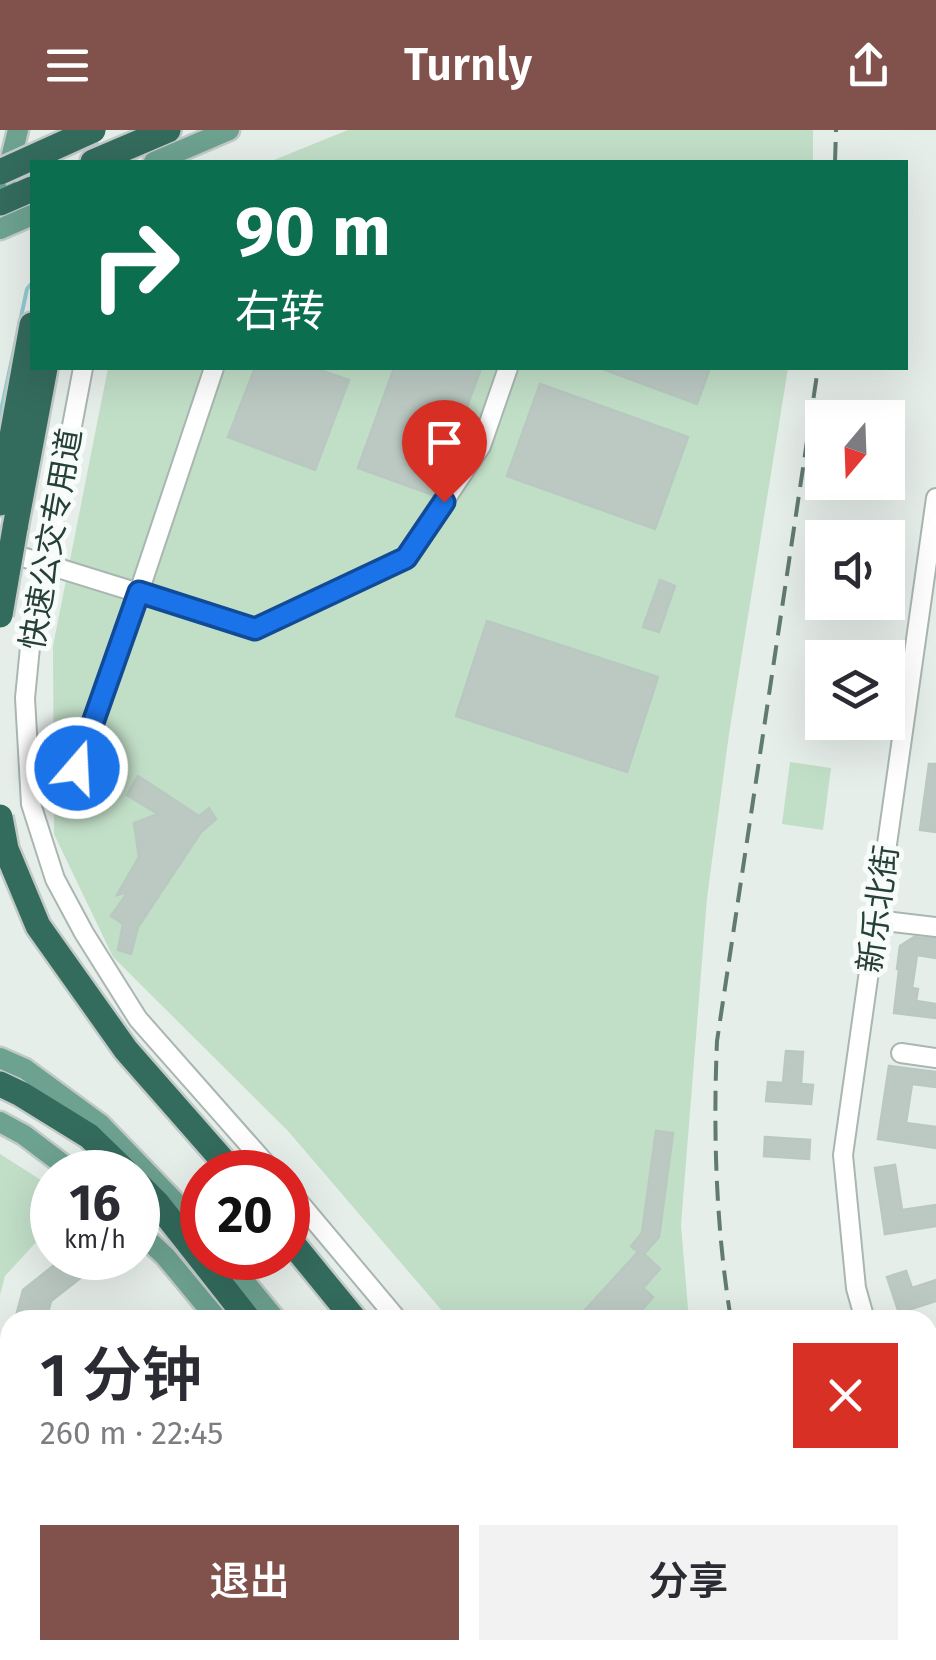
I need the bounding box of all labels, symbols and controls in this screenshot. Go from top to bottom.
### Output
icon: menu [40,38,95,93]
text: Turnly [404,38,532,92]
icon: share [841,38,896,93]
text: 90 m [235,190,391,274]
icon: right [70,200,200,330]
text: 右转 [235,285,325,339]
pin [402,400,487,503]
north arrow [805,400,905,500]
map controls [805,400,905,740]
icon: arrive [417,415,472,470]
street label: 快速公交专用道 [13,425,89,653]
button: sound [805,520,905,620]
button: layers [805,640,905,740]
position arrow [25,716,129,820]
street label: 新乐北街 [850,843,906,975]
speed limit sign: 20 [180,1150,310,1280]
text: 16 [69,1173,121,1233]
text: km/h [64,1225,126,1255]
text: 1 分钟 [40,1340,202,1412]
button: close [793,1343,898,1448]
text: 260 m · 22:45 [40,1414,223,1452]
button: 退出 [40,1525,459,1640]
button: 分享 [479,1525,898,1640]

